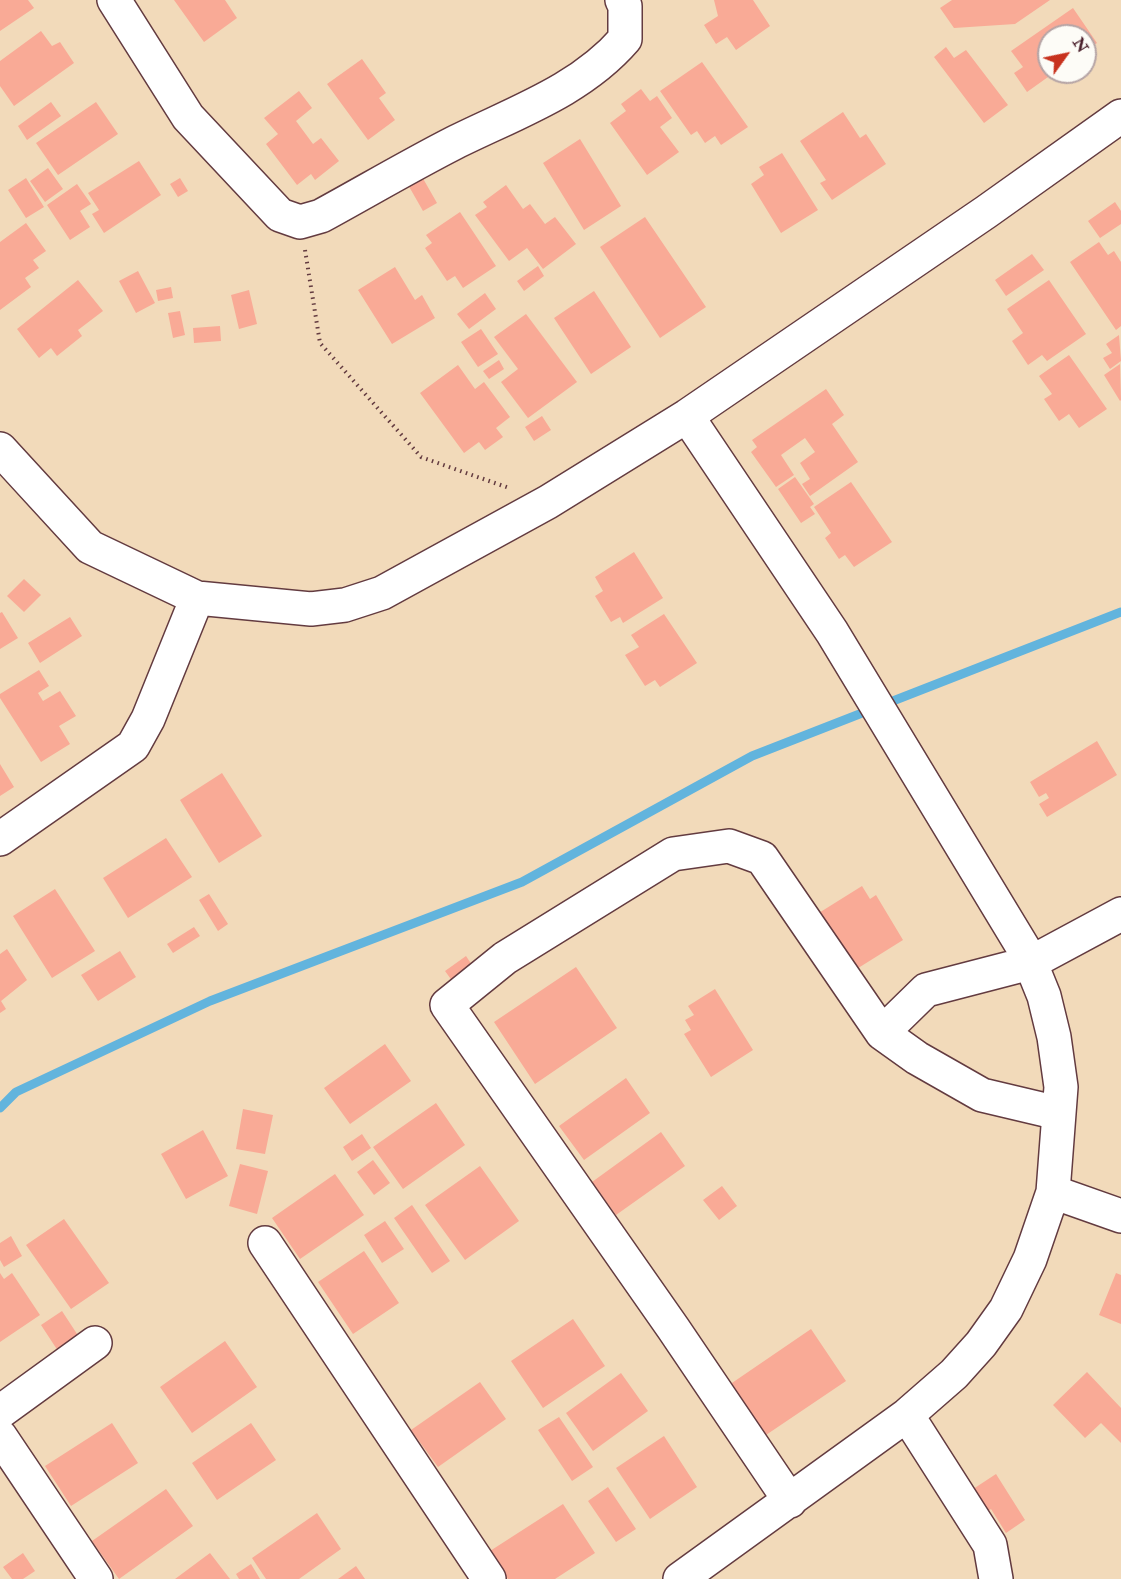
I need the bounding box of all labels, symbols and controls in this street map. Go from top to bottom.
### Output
north arrow [1037,24,1097,84]
text: N [1068,34,1093,57]

